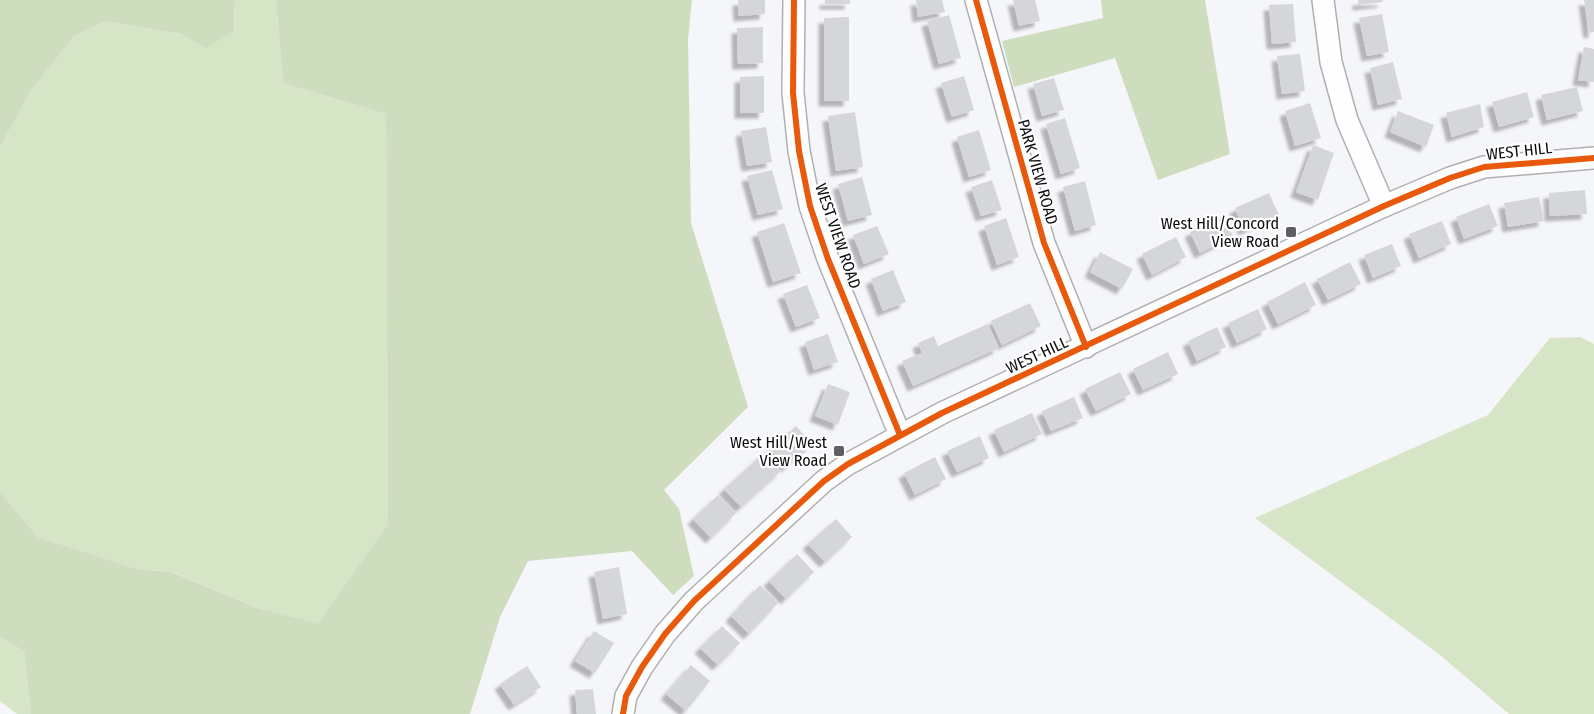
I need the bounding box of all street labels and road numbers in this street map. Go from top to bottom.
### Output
street label: PARK VIEW ROAD [1014,117,1062,227]
street label: WEST HILL [1485,138,1553,164]
street label: WEST VIEW ROAD [811,181,865,291]
street label: WEST HILL [1003,332,1071,378]

